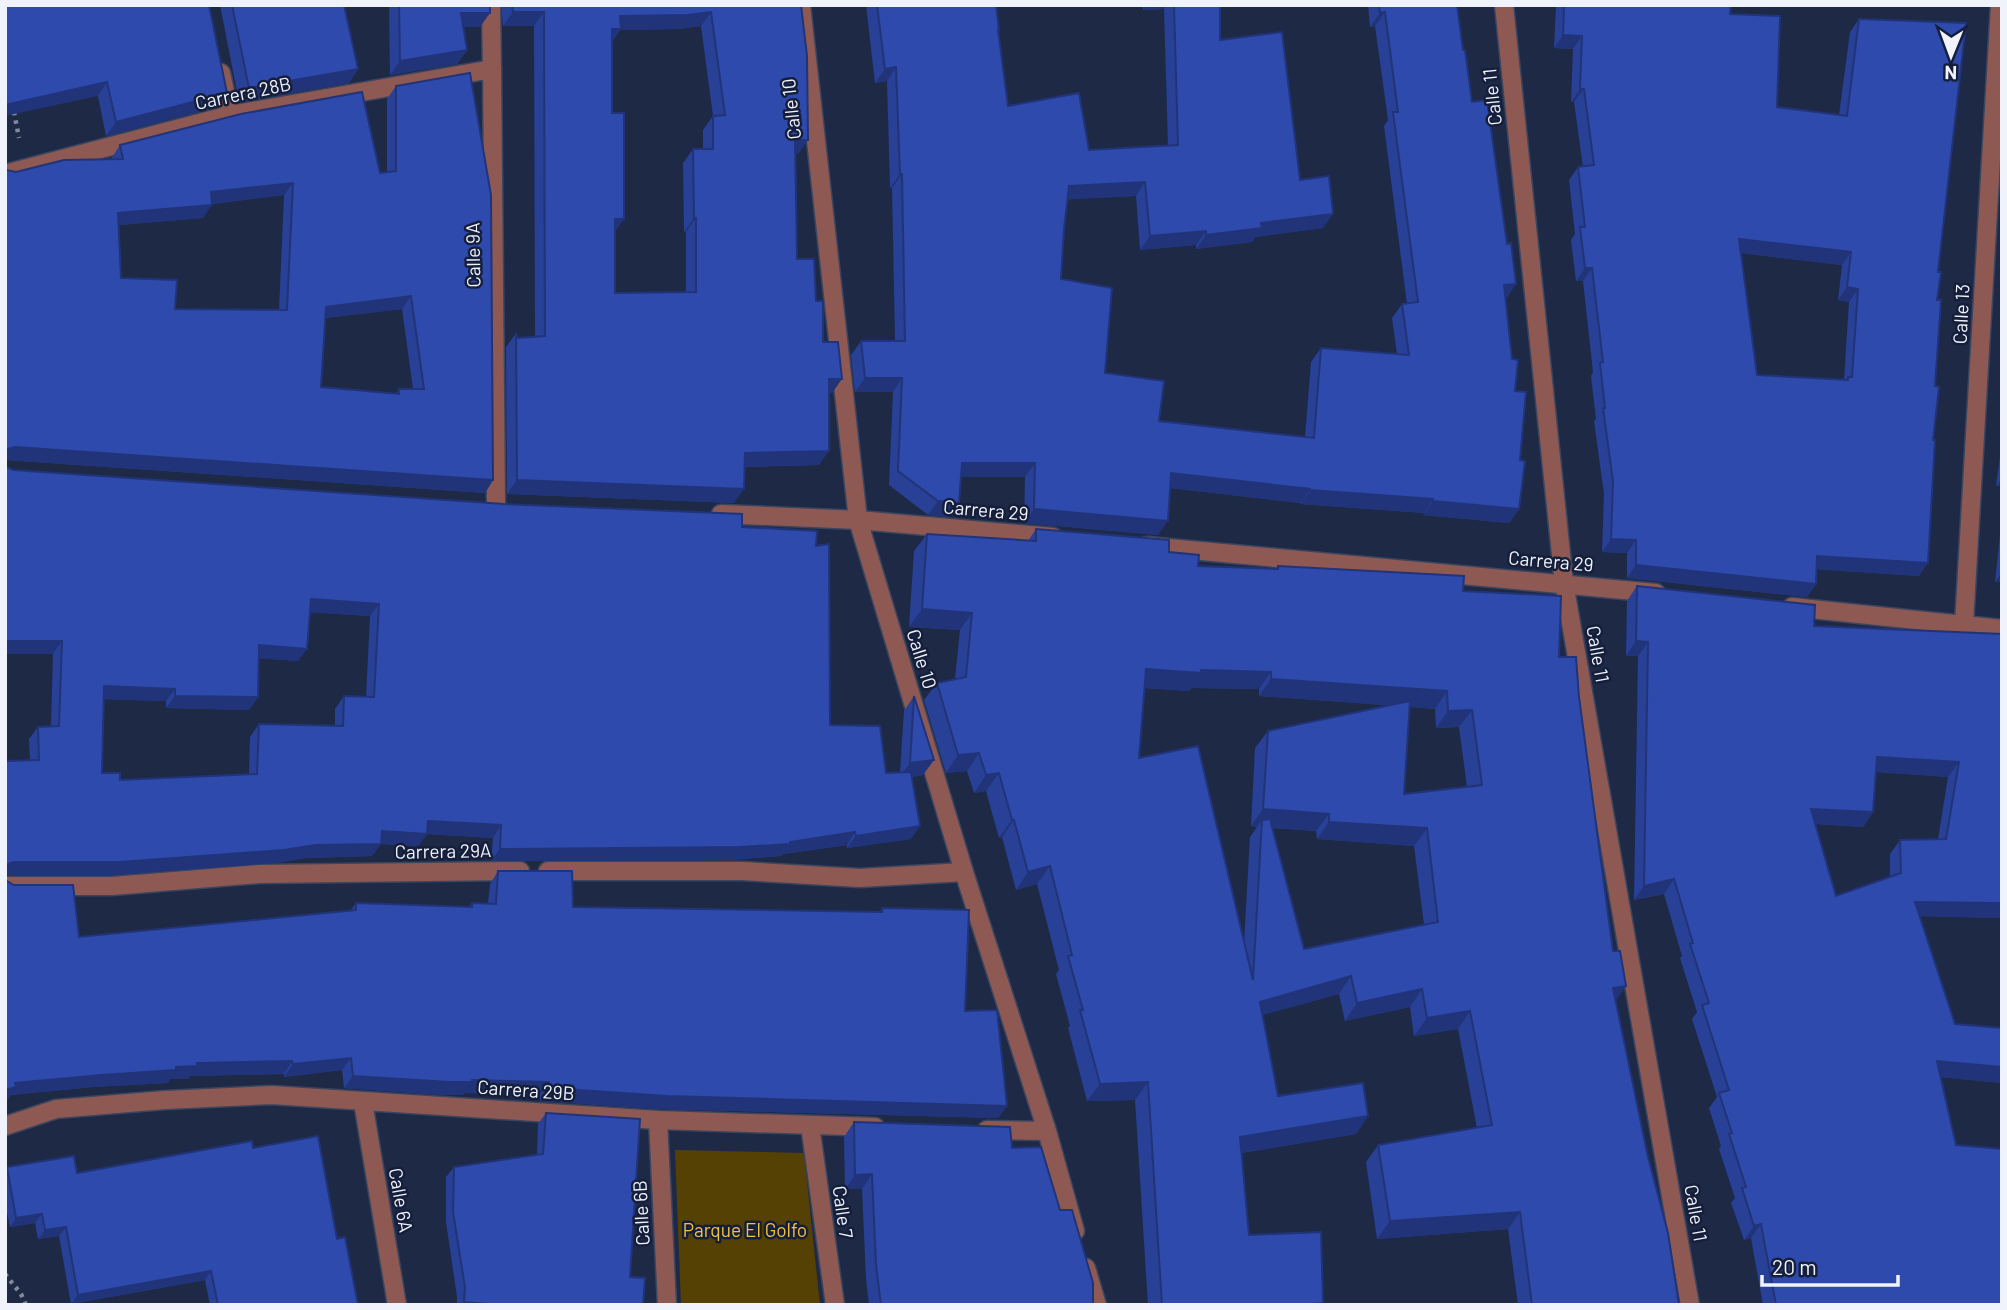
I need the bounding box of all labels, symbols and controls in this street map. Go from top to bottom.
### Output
north arrow [1916,21,1986,91]
text: N [1944,62,1957,85]
street label: Calle 11 [1477,67,1506,127]
street label: Carrera 28B [193,71,293,114]
street label: Calle 10 [776,77,805,141]
street label: Calle 9A [460,222,485,288]
street label: Calle 13 [1947,283,1974,345]
street label: Carrera 29 [942,494,1030,525]
street label: Carrera 29 [1507,545,1595,576]
street label: Calle 11 [1582,624,1615,684]
street label: Calle 10 [903,626,942,691]
street label: Carrera 29A [394,838,492,863]
street label: Carrera 29B [477,1075,575,1104]
street label: Calle 6A [385,1166,418,1234]
street label: Calle 6B [627,1180,654,1246]
street label: Calle 11 [1680,1183,1713,1243]
street label: Calle 7 [828,1184,859,1240]
park label: Parque El Golfo [683,1218,807,1241]
scale bar [1762,1244,1898,1288]
text: 20 m [1772,1254,1817,1279]

